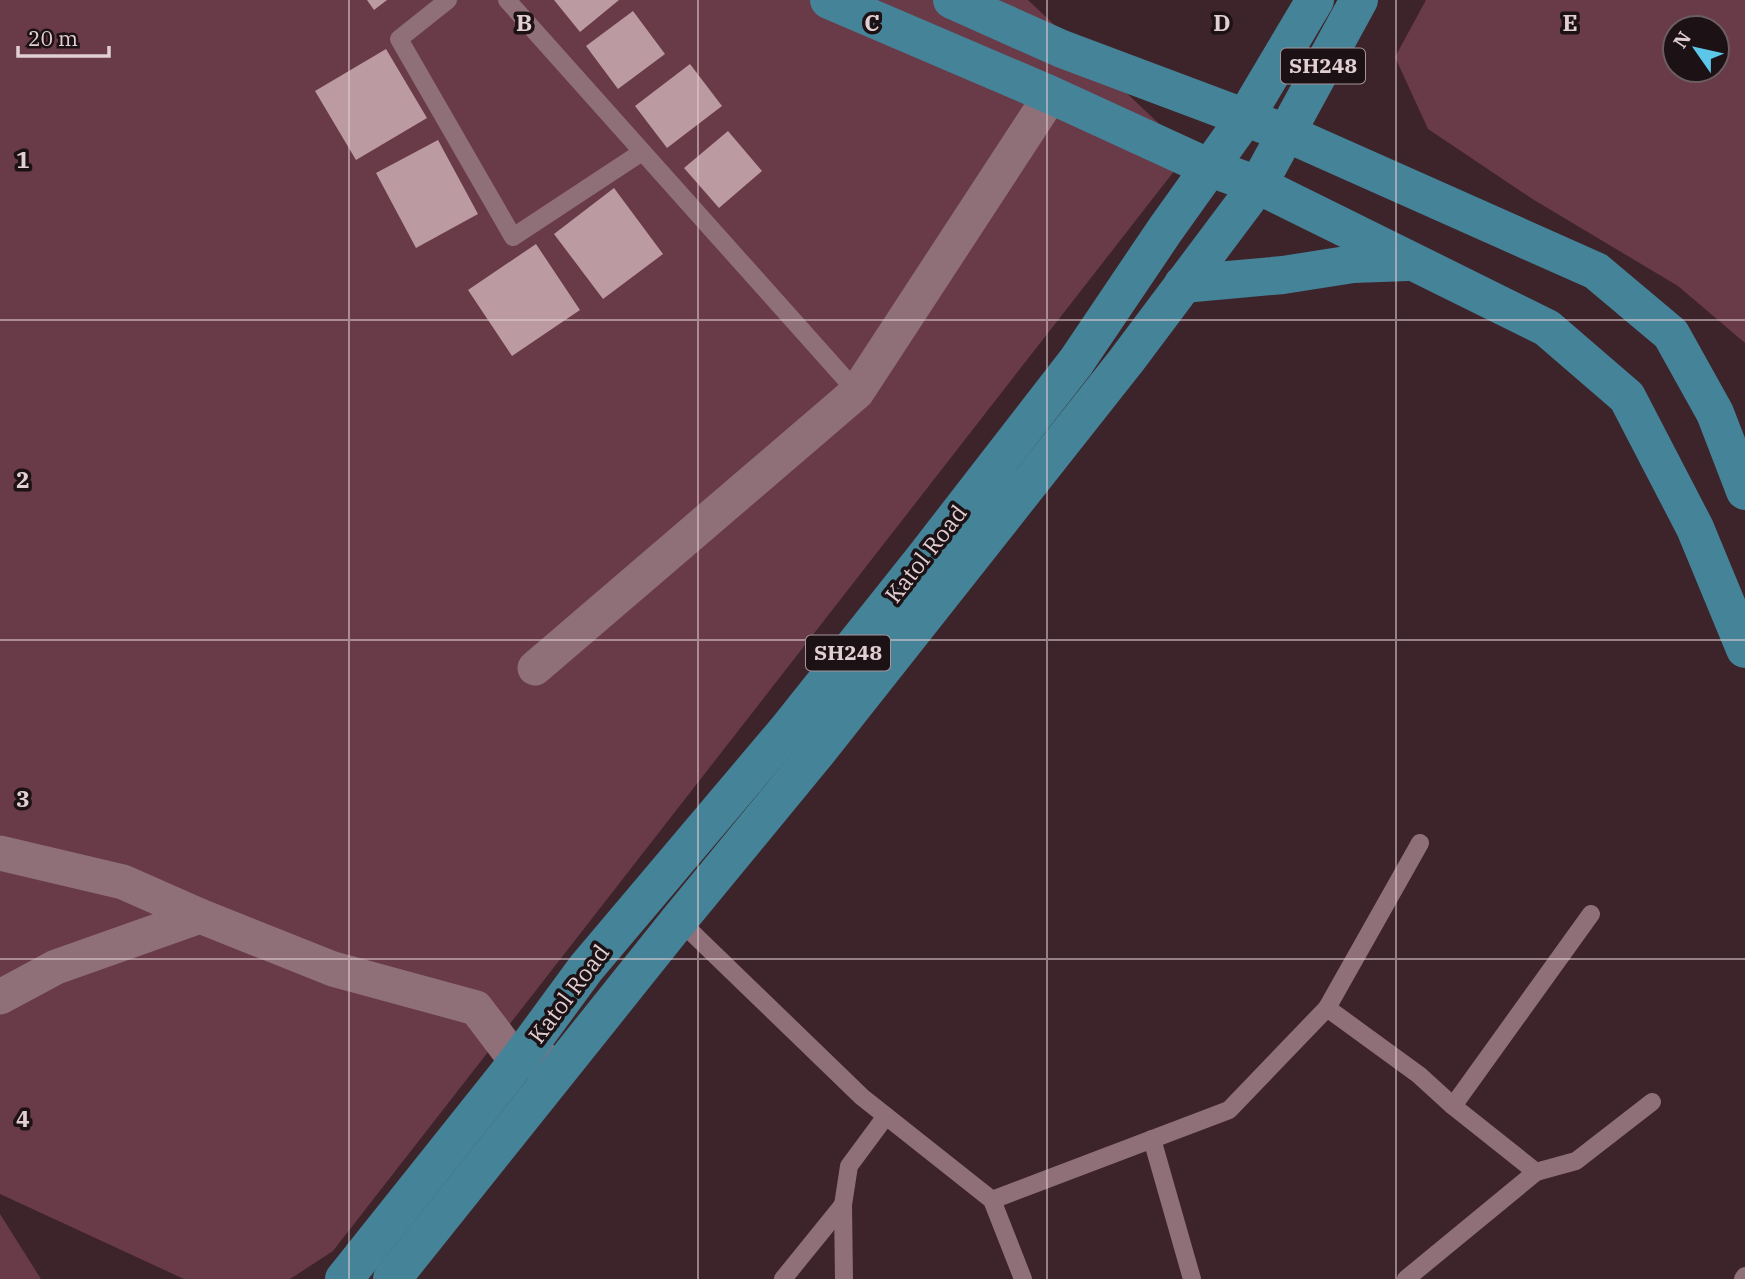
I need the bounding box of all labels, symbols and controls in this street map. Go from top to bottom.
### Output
text: B [516,7,532,37]
text: C [864,7,880,37]
text: D [1213,7,1231,37]
text: E [1562,7,1578,37]
scale bar [18,14,108,58]
north arrow [1661,14,1731,84]
text: 20 m [28,24,78,52]
text: N [1668,27,1696,52]
road number: SH248 [1281,48,1365,84]
text: 1 [16,144,30,174]
text: 2 [16,464,30,494]
street label: Katol Road [878,498,973,608]
road number: SH248 [806,636,890,670]
text: 3 [16,783,30,813]
street label: Katol Road [521,938,615,1049]
text: 4 [16,1103,30,1133]

